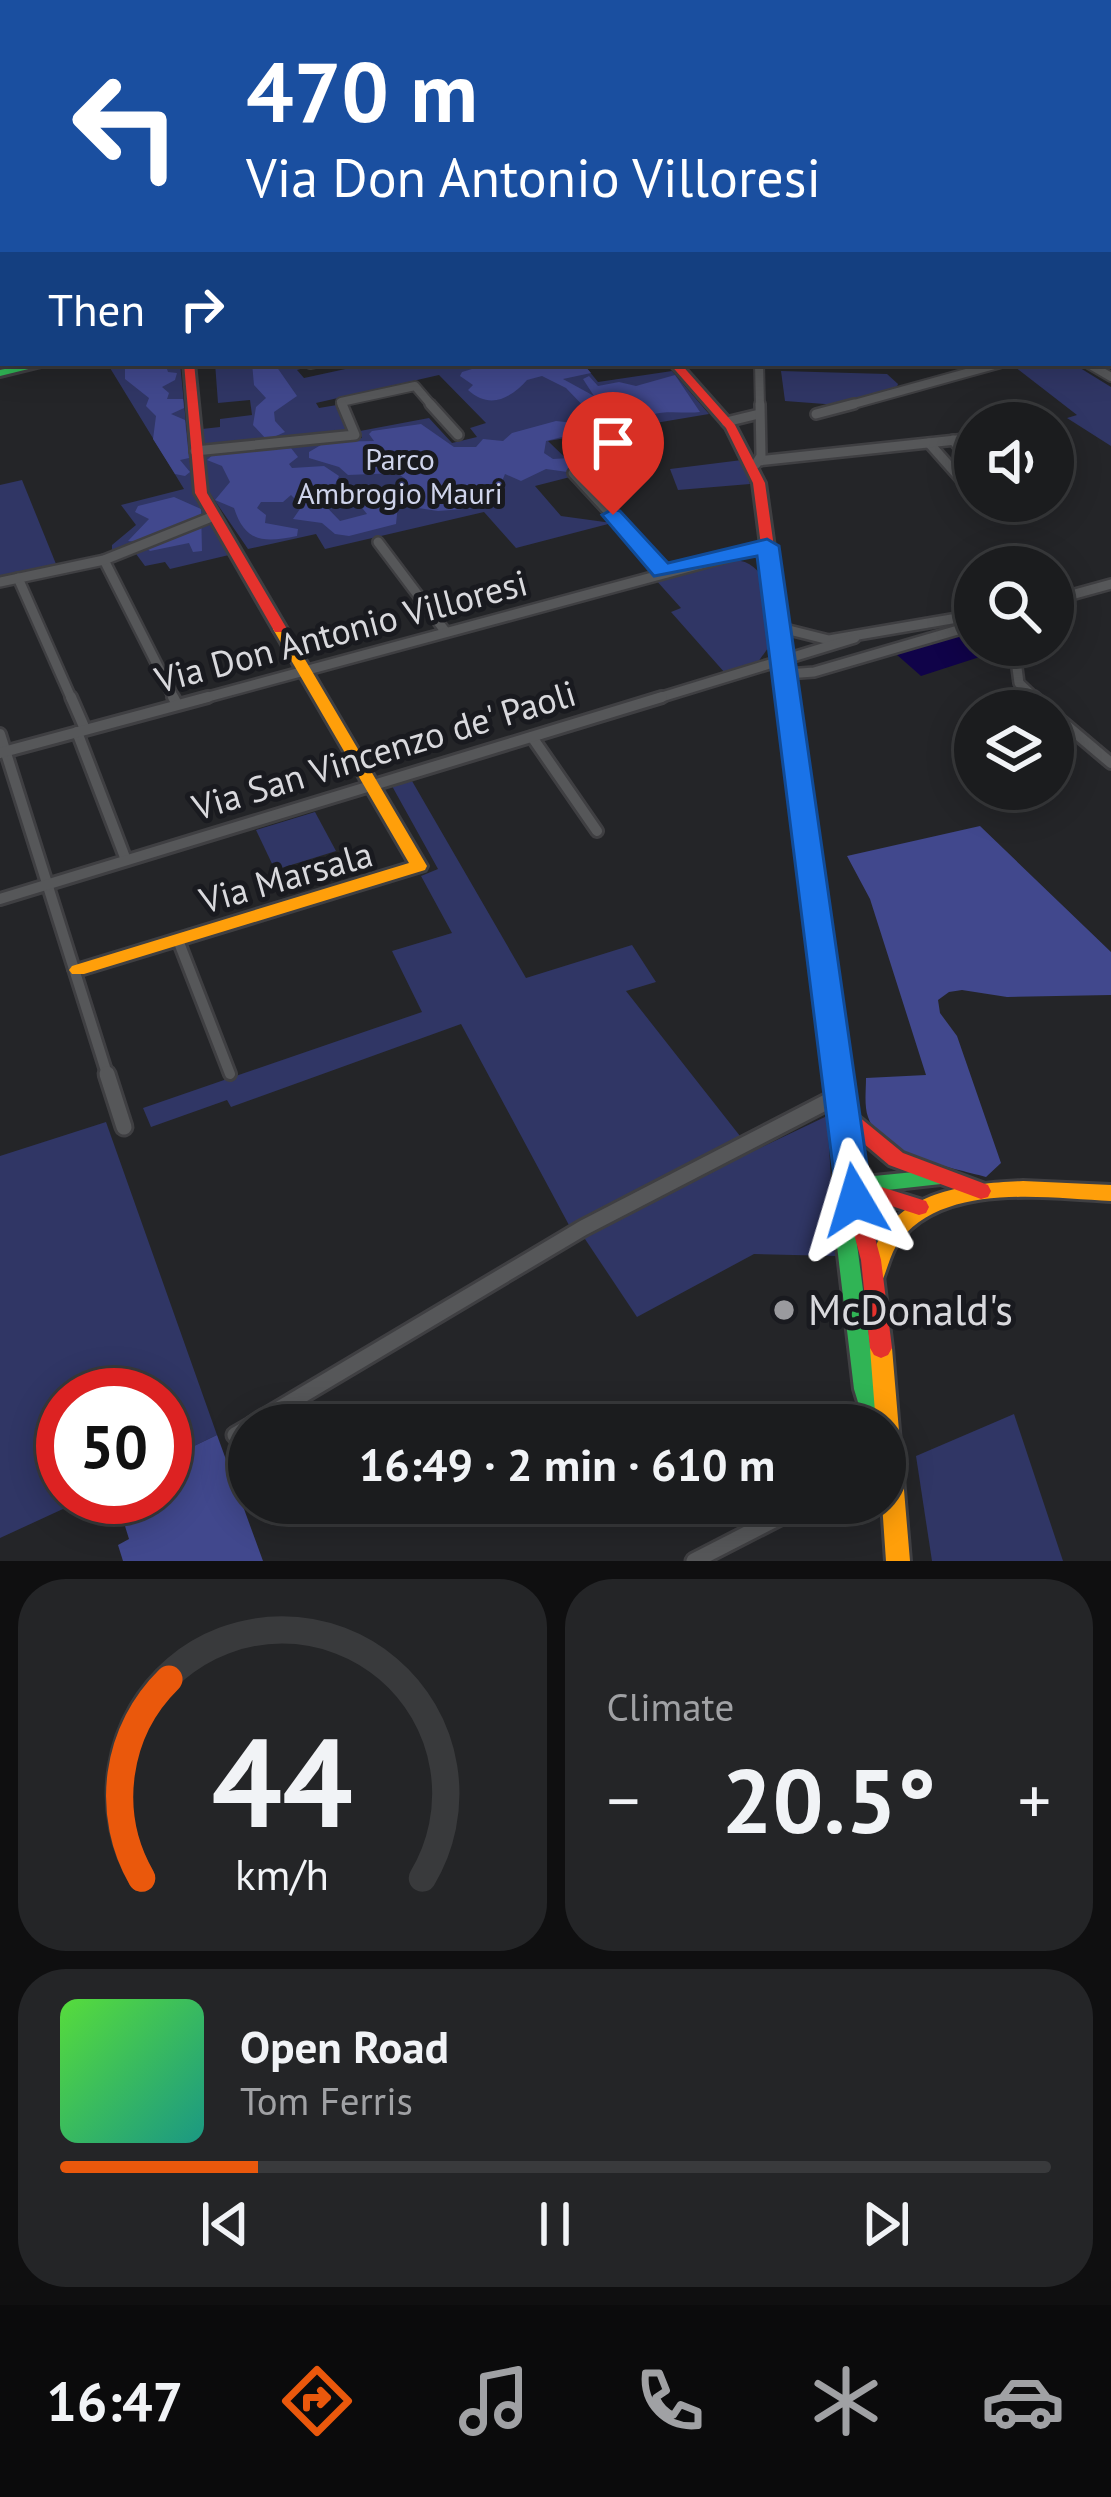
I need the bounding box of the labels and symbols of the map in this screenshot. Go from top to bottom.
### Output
pin [562,392,664,515]
park label: Parco Ambrogio Mauri [297,439,503,512]
street label: Via Don Antonio Villoresi [149,558,532,703]
street label: Via San Vincenzo de' Paoli [186,669,581,831]
street label: Via Marsala [193,829,378,924]
position arrow [792,1137,918,1263]
place label: McDonald's [808,1282,1013,1337]
marker: McDonald's [771,1297,797,1323]
speed limit sign: 50 [36,1368,192,1524]

